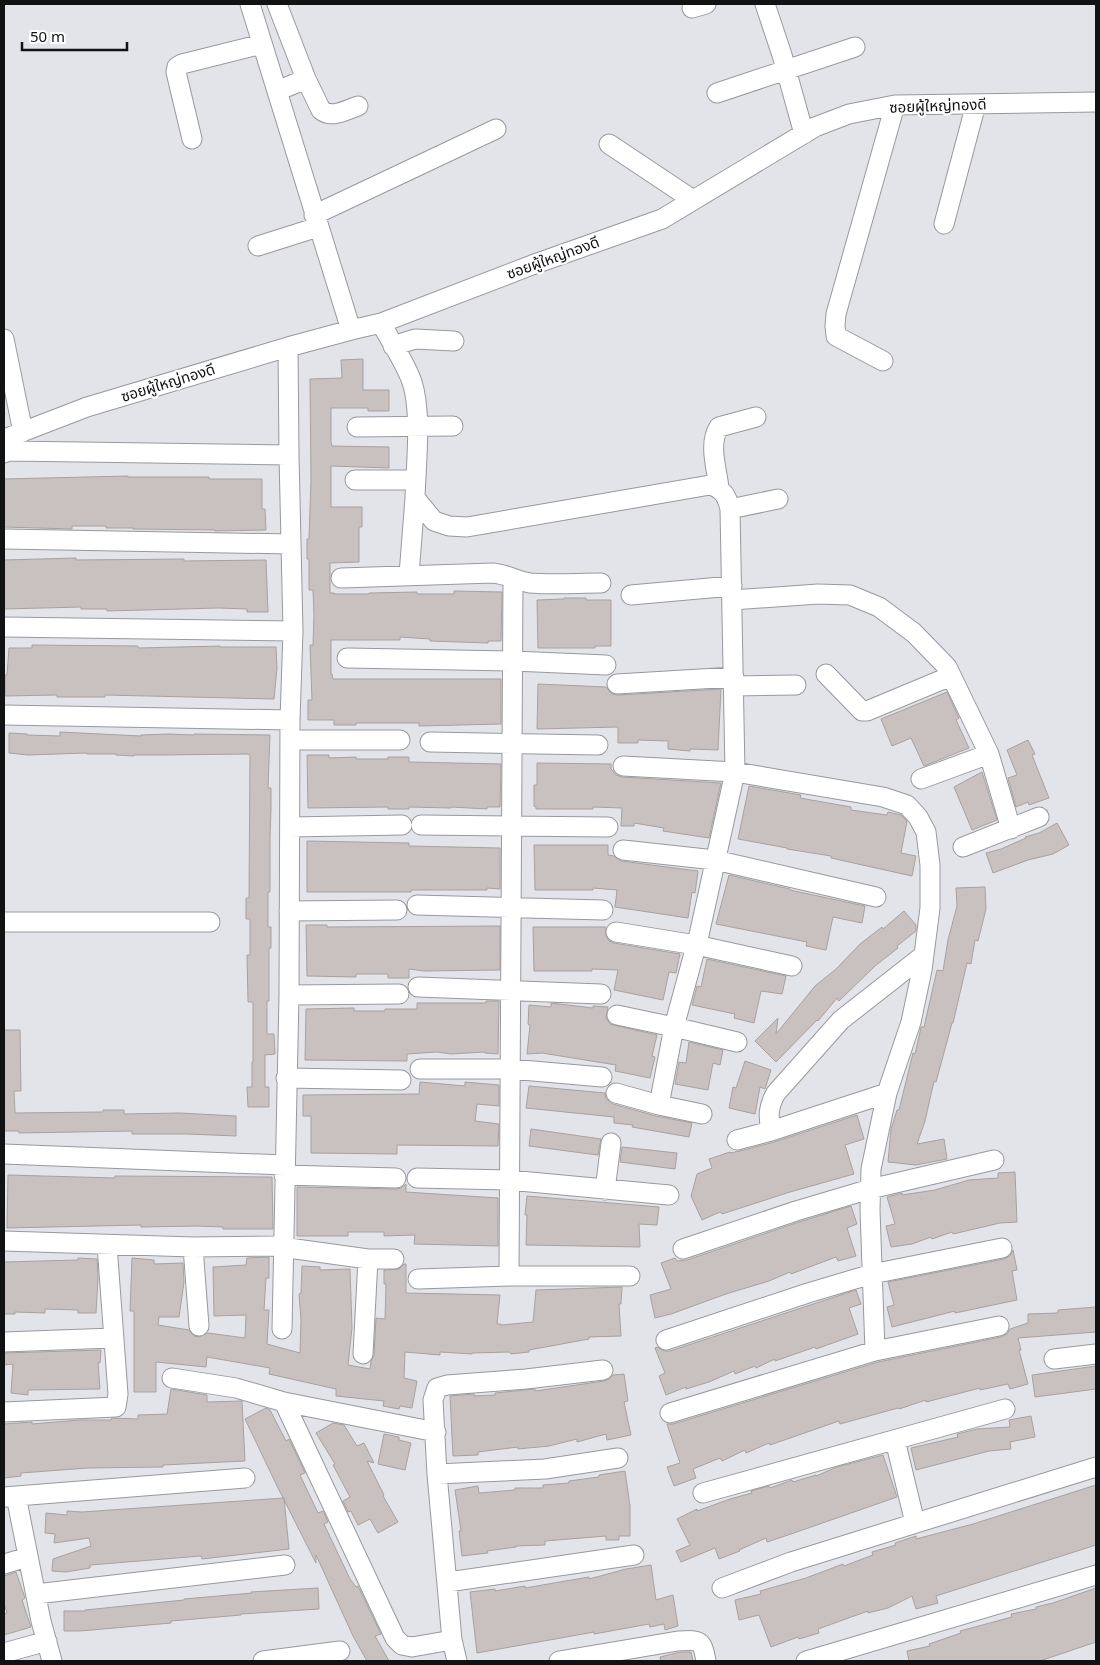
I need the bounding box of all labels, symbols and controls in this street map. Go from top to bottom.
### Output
scale bar [22,20,128,52]
text: 50 m [30,26,65,46]
street label: ซอยผู้ใหญ่ทองดี [889,93,987,117]
street label: ซอยผู้ใหญ่ทองดี [503,231,602,283]
street label: ซอยผู้ใหญ่ทองดี [118,358,217,406]

